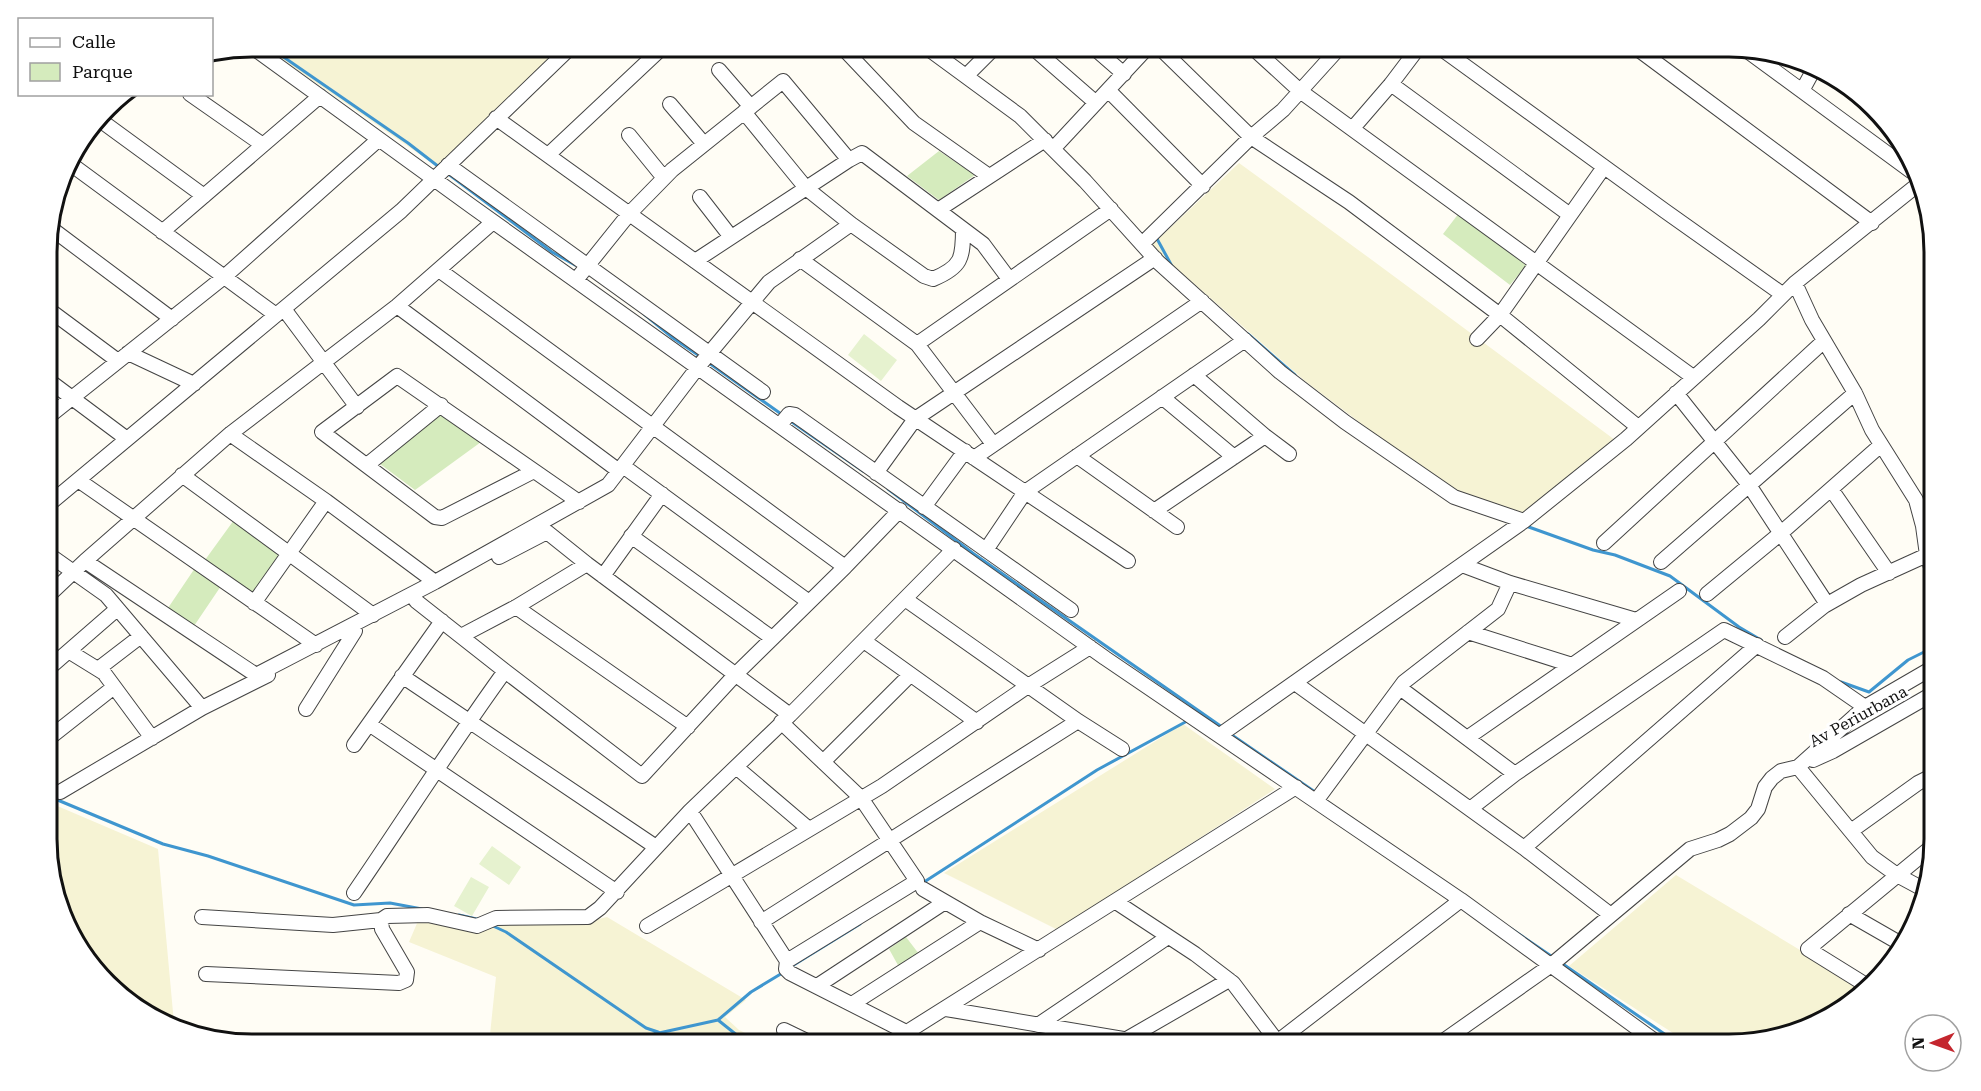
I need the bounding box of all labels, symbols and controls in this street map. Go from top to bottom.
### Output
legend [18,18,213,96]
text: Calle [72,31,116,52]
text: Parque [72,61,133,82]
street label: Av Periurbana [1806,682,1911,751]
north arrow [1903,1013,1963,1073]
text: N [1909,1037,1928,1050]

